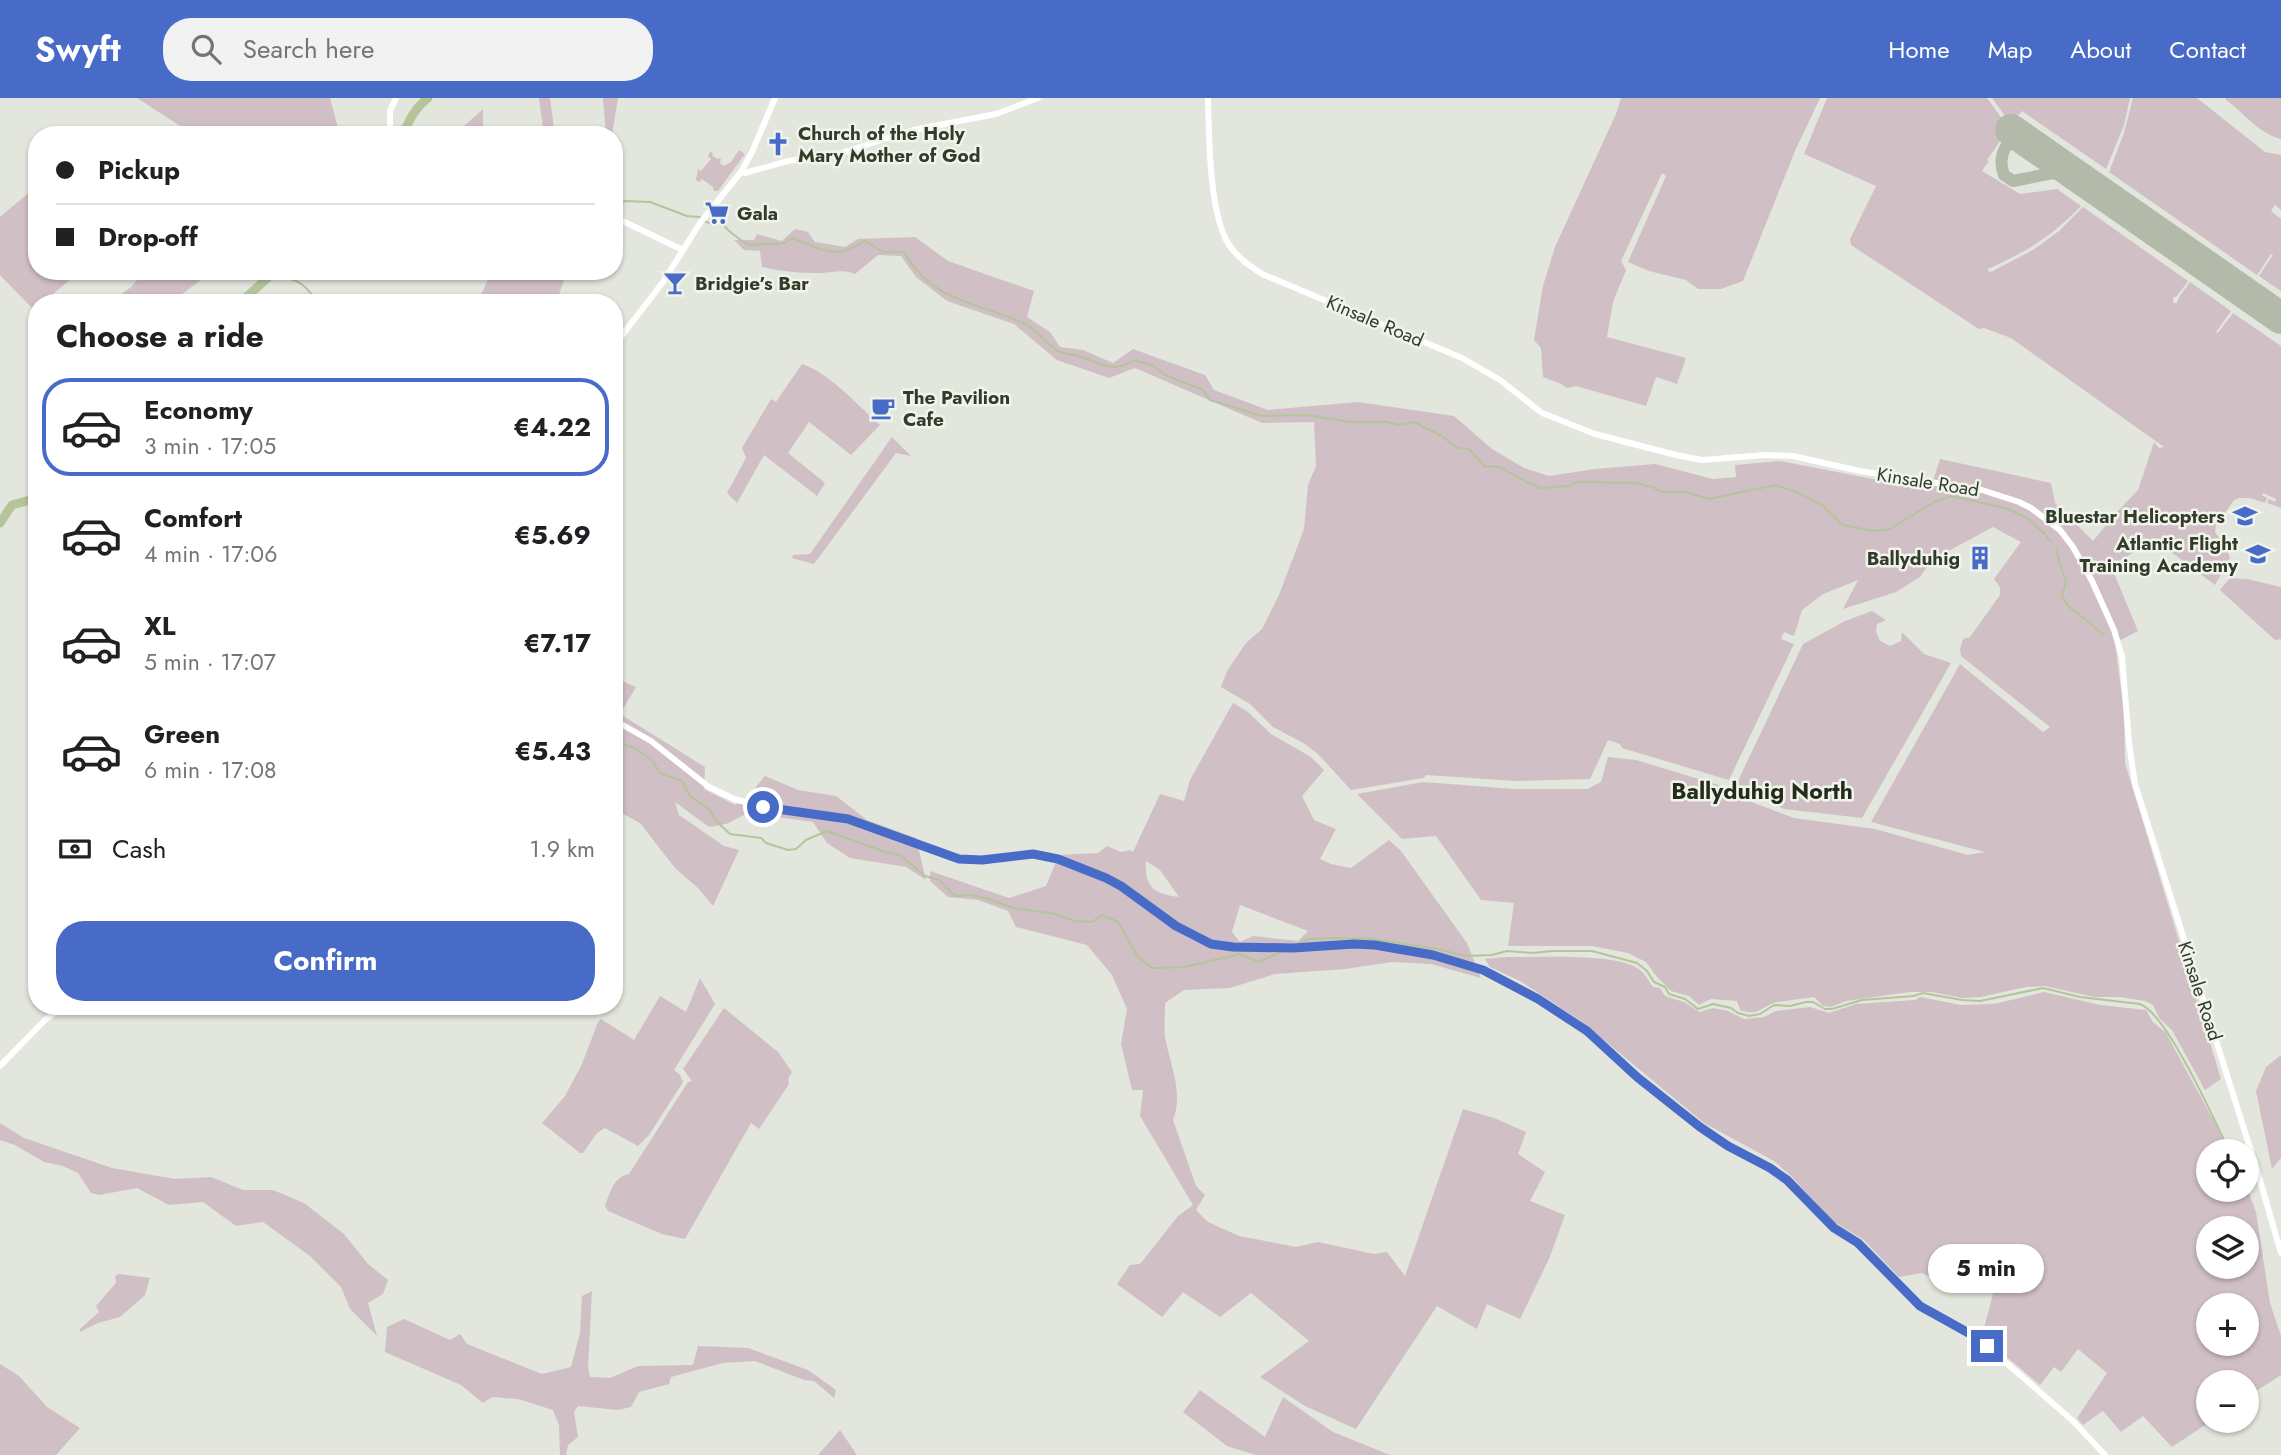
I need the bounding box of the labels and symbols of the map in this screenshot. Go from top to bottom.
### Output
place label: Church of the Holy Mary Mother of God [798,120,980,169]
church icon: Church of the Holy Mary Mother of God [764,130,792,158]
supermarket icon: Gala [703,199,731,227]
place label: Gala [737,200,778,227]
bar icon: Bridgie’s Bar [661,269,689,297]
place label: Bridgie’s Bar [695,270,809,297]
street label: Kinsale Road [1322,288,1428,354]
place label: The Pavilion Cafe [903,384,1010,433]
cafe icon: The Pavilion Cafe [869,394,897,422]
street label: Kinsale Road [1875,461,1981,503]
school or university icon: Bluestar Helicopters [2231,502,2259,530]
place label: Bluestar Helicopters [2045,503,2225,530]
place label: Atlantic Flight Training Academy [2080,530,2239,579]
school or university icon: Atlantic Flight Training Academy [2244,540,2272,568]
building icon: Ballyduhig [1966,544,1994,572]
place label: Ballyduhig [1867,545,1960,572]
district label: Ballyduhig North [1671,774,1853,808]
route start [747,791,779,823]
street label: Kinsale Road [2171,938,2229,1044]
callout: 5 min [1929,1244,2045,1294]
route end [1971,1330,2003,1362]

